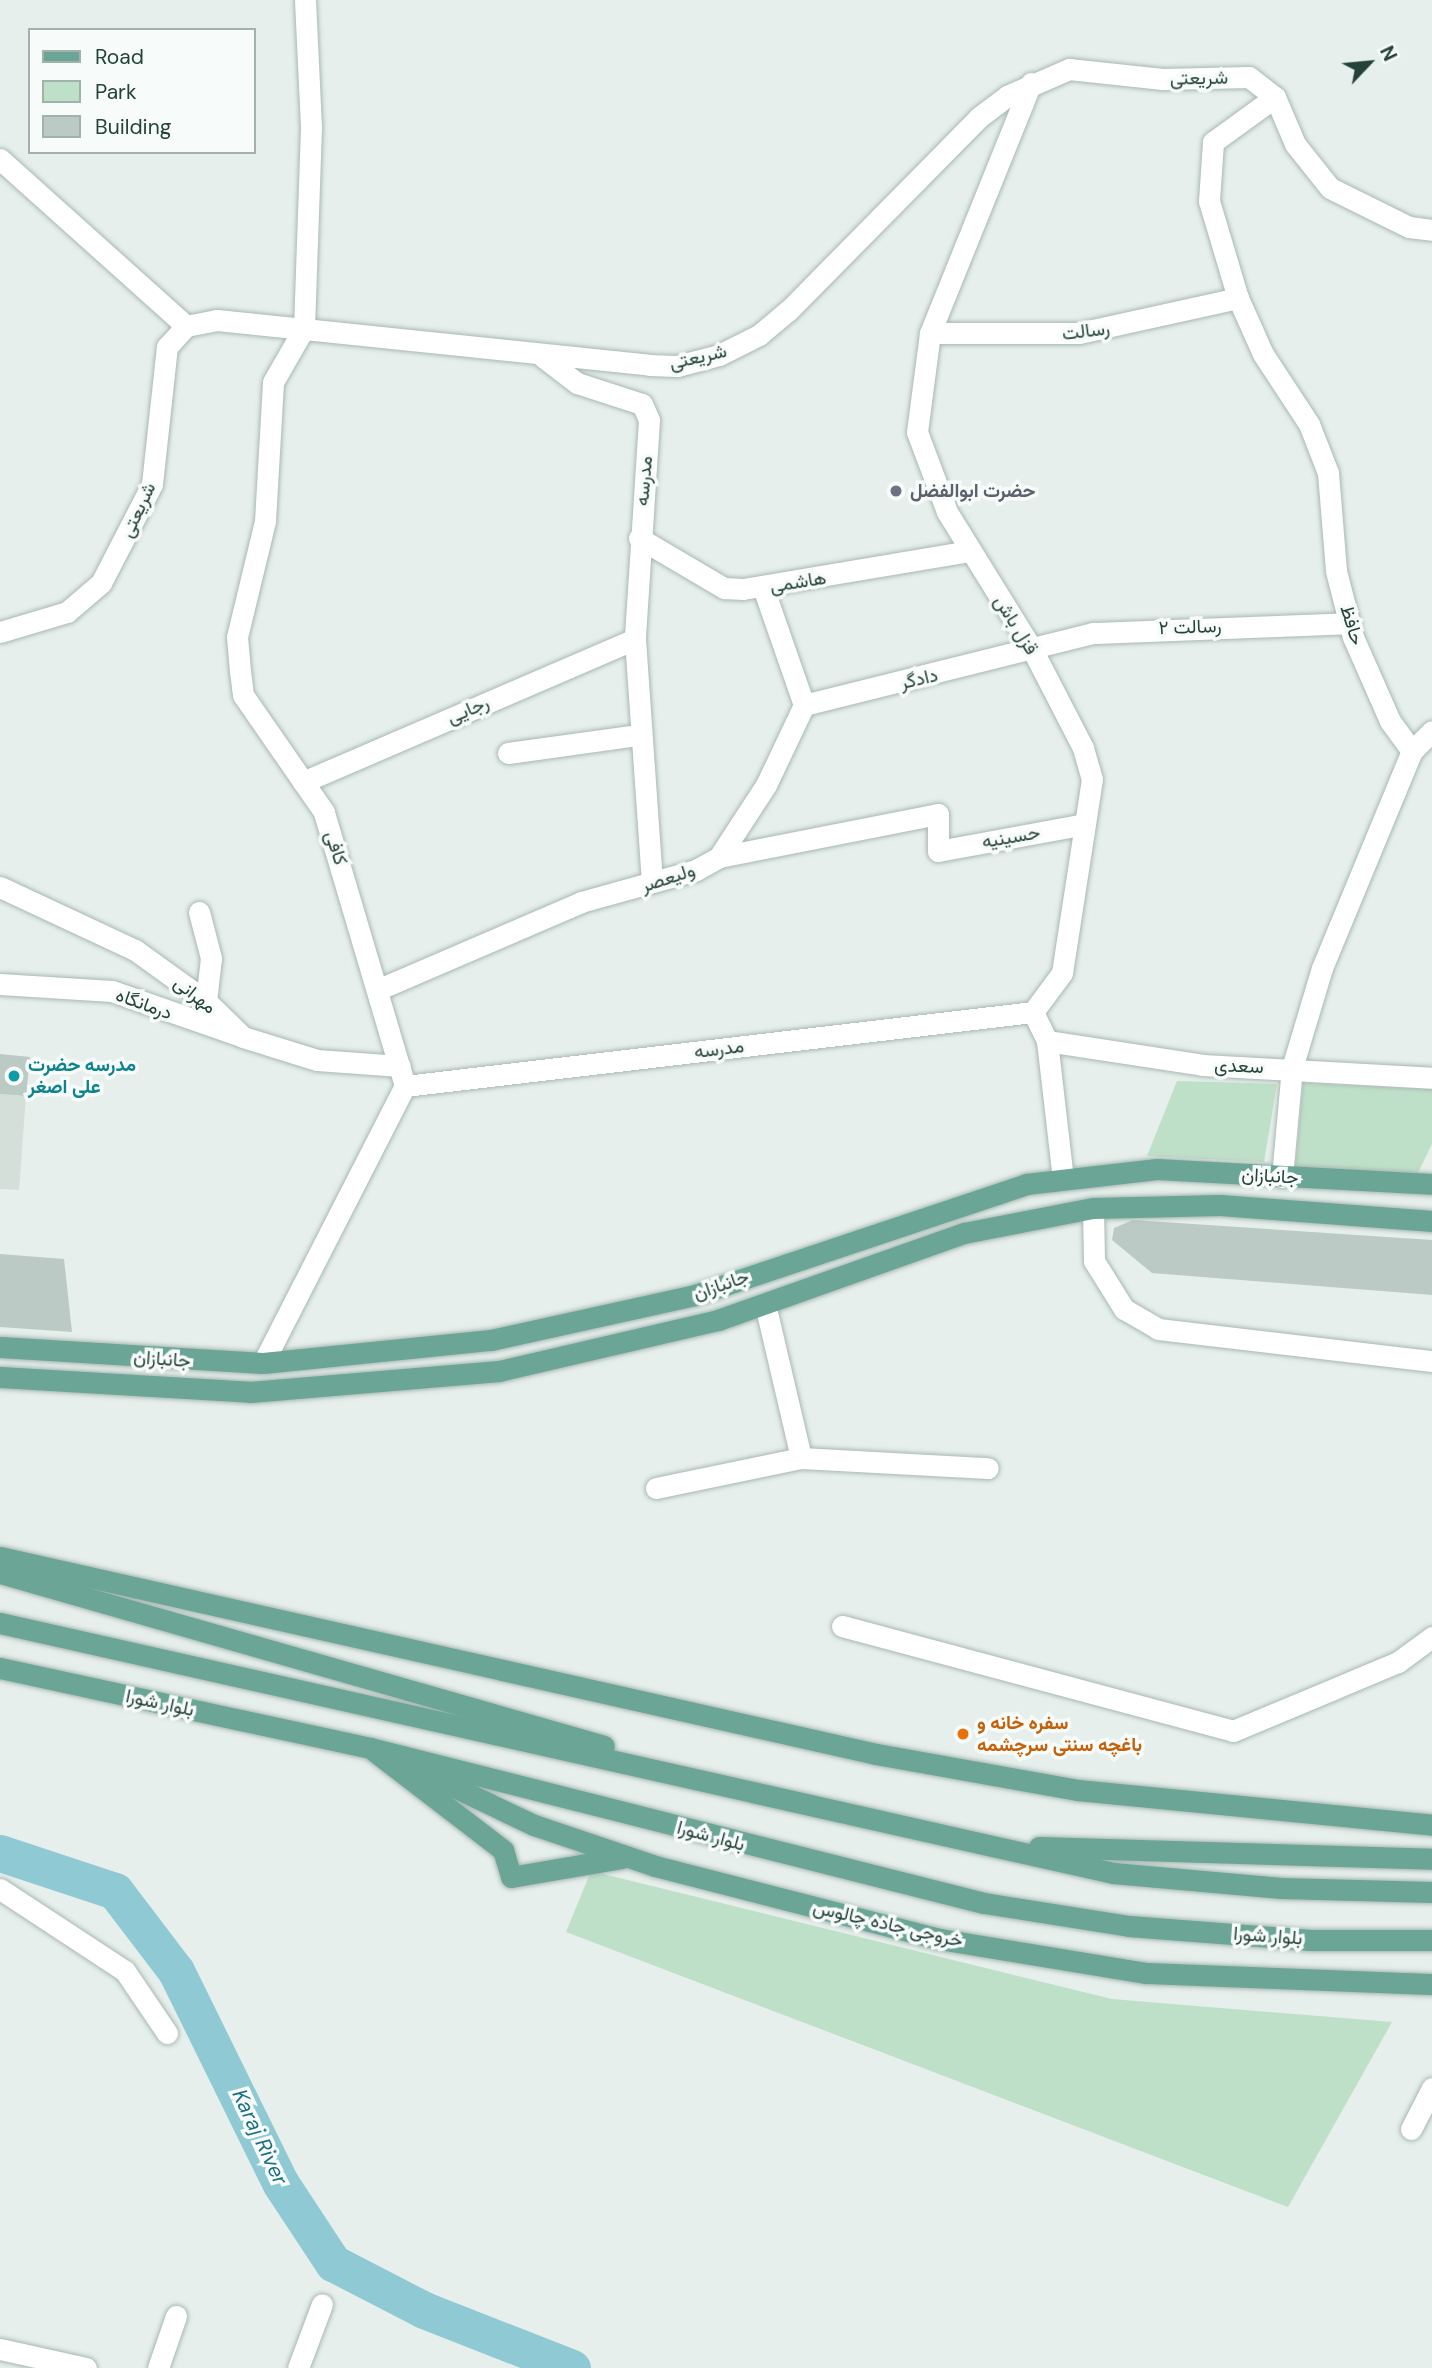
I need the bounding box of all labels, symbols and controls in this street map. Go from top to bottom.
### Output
legend [28,28,256,154]
north arrow [1334,28,1404,98]
text: N [1374,42,1403,65]
text: Road [95,43,144,71]
street label: شریعتی [1170,66,1228,90]
text: Park [95,78,136,106]
text: Building [95,113,171,141]
street label: رسالت [1061,317,1111,345]
street label: شریعتی [667,339,729,375]
street label: مدرسه [630,455,658,507]
street label: شریعتی [115,479,161,541]
place label: حضرت ابوالفضل [910,480,1035,502]
marker: حضرت ابوالفضل [888,483,904,499]
street label: هاشمی [768,566,828,598]
street label: قزل باش [989,591,1043,659]
street label: حافظ [1335,602,1369,648]
street label: رسالت ۲ [1158,615,1222,639]
street label: دادگر [898,664,940,694]
street label: رجایی [443,691,493,729]
street label: حسینیه [980,821,1042,853]
street label: کافی [320,828,352,868]
street label: ولیعصر [638,859,698,897]
street label: مهرانی [169,971,221,1019]
street label: درمانگاه [113,983,175,1025]
street label: مدرسه [693,1035,745,1063]
place label: مدرسه حضرت علی اصغر [28,1054,136,1098]
street label: سعدی [1214,1054,1264,1078]
marker: مدرسه حضرت علی اصغر [6,1068,22,1084]
street label: جانبازان [1241,1163,1299,1189]
street label: جانبازان [690,1265,752,1305]
street label: جانبازان [133,1346,191,1372]
street label: بلوار شورا [124,1685,196,1721]
place label: سفره خانه و باغچه سنتی سرچشمه [977,1712,1142,1756]
marker: سفره خانه و باغچه سنتی سرچشمه [955,1726,971,1742]
street label: بلوار شورا [675,1816,747,1856]
street label: خروجی جاده چالوس [811,1896,965,1952]
street label: بلوار شورا [1233,1922,1303,1950]
water label: Karaj River [227,2085,293,2189]

